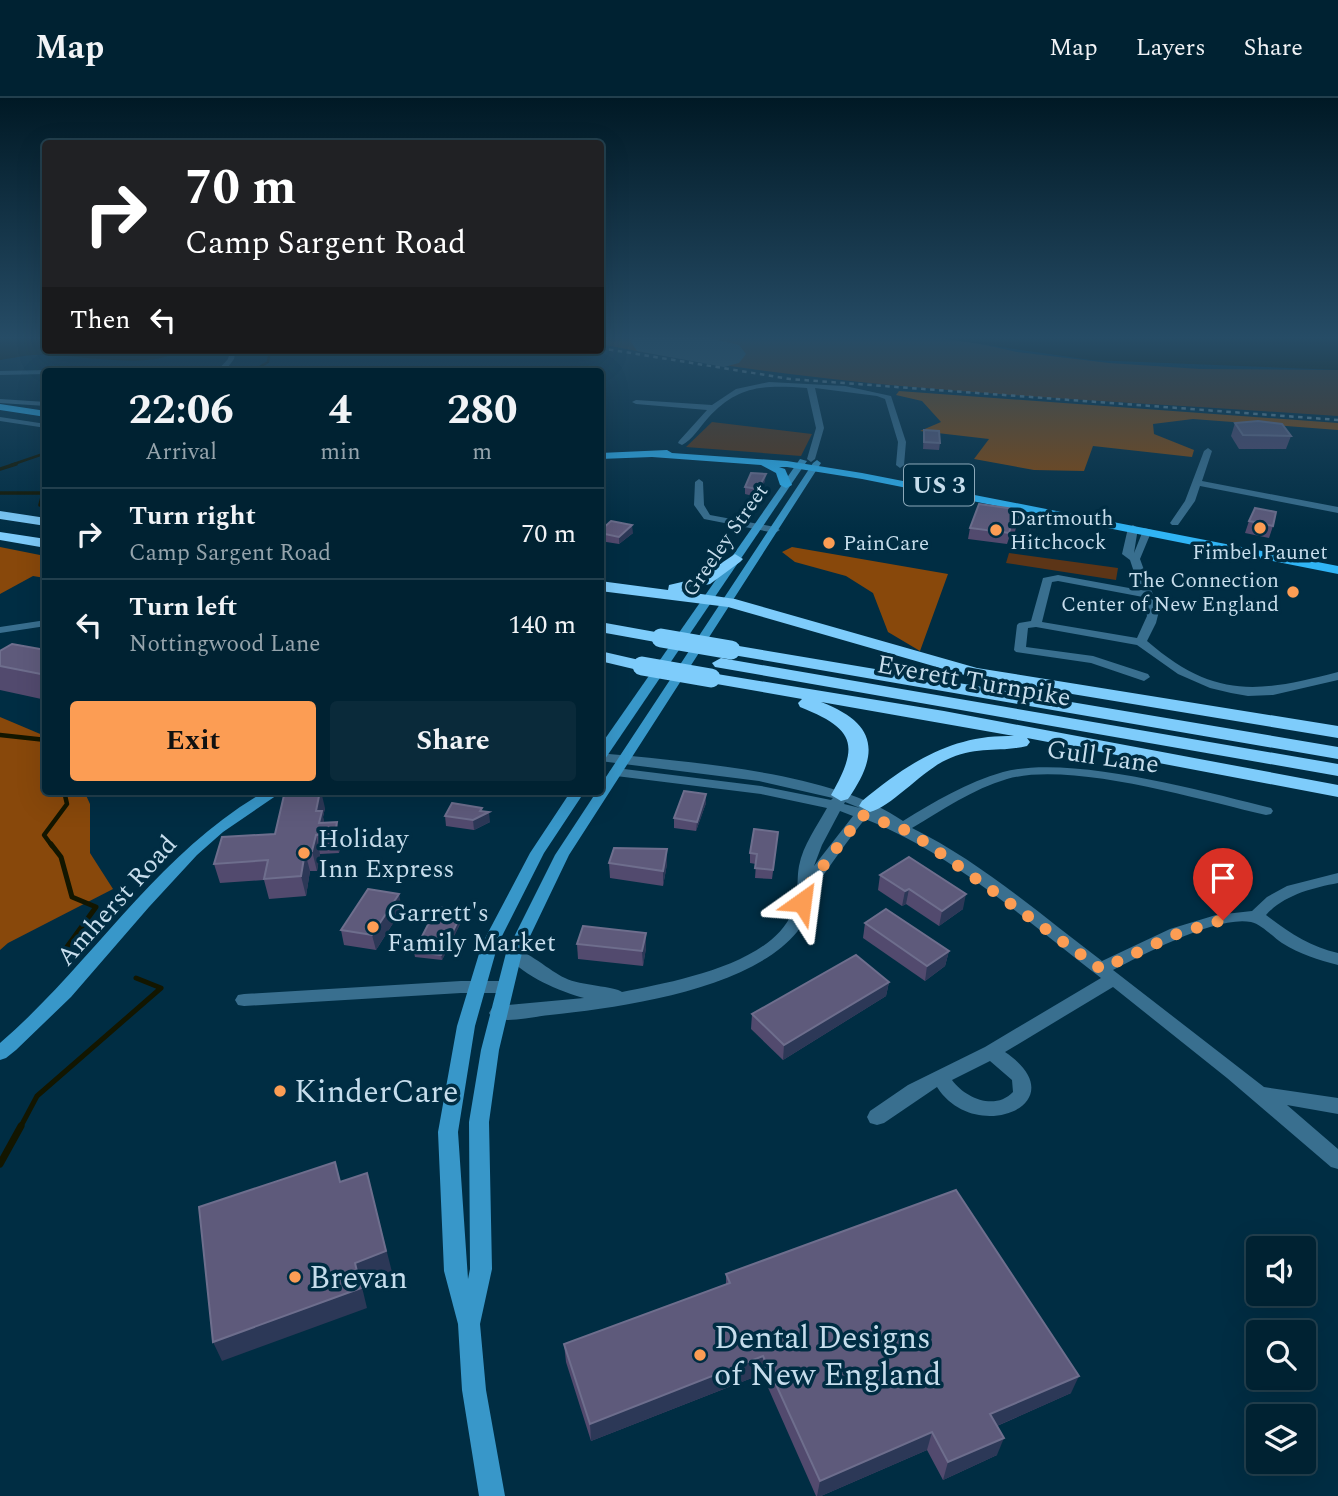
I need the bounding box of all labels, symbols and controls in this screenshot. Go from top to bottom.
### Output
text: Map [35,23,104,73]
text: Map [1049,30,1098,66]
text: Layers [1136,30,1206,66]
text: Share [1244,30,1303,66]
text: 70 m [185,151,296,226]
icon: right [70,168,161,259]
text: Camp Sargent Road [185,219,466,268]
text: Then [70,300,130,340]
icon: left [144,301,182,339]
text: 22:06 [128,379,234,442]
text: 4 [329,379,352,442]
text: 280 [447,379,518,442]
text: Arrival [145,435,217,470]
text: min [320,435,361,470]
text: m [472,435,492,470]
road number: US 3 [904,464,974,506]
street label: Greeley Street [675,478,777,604]
text: Turn right [129,496,256,536]
place label: Dartmouth Hitchcock [1010,503,1113,559]
text: 70 m [521,514,576,554]
icon: right [70,515,108,553]
marker: Fimbel Paunet [1252,520,1268,536]
marker: Dartmouth Hitchcock [988,522,1004,538]
place label: PainCare [843,528,929,560]
marker: PainCare [821,535,837,551]
text: Camp Sargent Road [129,536,331,571]
place label: Fimbel Paunet [1192,537,1328,569]
place label: The Connection Center of New England [1061,565,1279,621]
marker: The Connection Center of New England [1285,584,1301,600]
text: Turn left [129,587,237,627]
text: 140 m [508,605,576,645]
icon: left [70,606,108,644]
text: Nottingwood Lane [129,627,320,662]
street label: Everett Turnpike [874,644,1074,718]
button: Exit [70,701,316,781]
button: Share [330,701,576,781]
street label: Gull Lane [1044,729,1162,785]
place label: Holiday Inn Express [318,819,455,889]
street label: Amherst Road [47,826,187,975]
marker: Holiday Inn Express [296,845,312,861]
pin [1193,848,1253,920]
icon: arrive [1204,859,1242,897]
position arrow [765,865,839,939]
place label: Garrett's Family Market [387,893,556,963]
marker: Garrett's Family Market [365,919,381,935]
place label: KinderCare [294,1068,458,1117]
marker: KinderCare [272,1083,288,1099]
map controls [1246,1236,1316,1474]
button: sound [1246,1236,1316,1306]
place label: Brevan [309,1254,408,1303]
marker: Brevan [287,1269,303,1285]
place label: Dental Designs of New England [714,1314,941,1400]
button: search [1246,1320,1316,1390]
marker: Dental Designs of New England [692,1347,708,1363]
button: layers [1246,1404,1316,1474]

